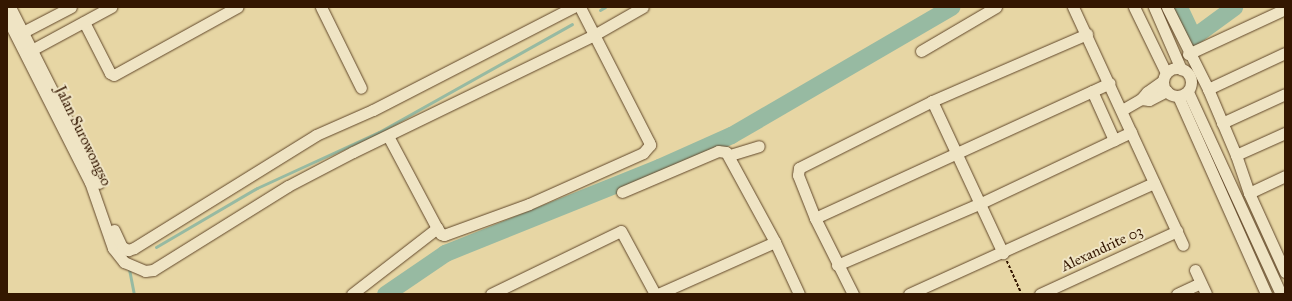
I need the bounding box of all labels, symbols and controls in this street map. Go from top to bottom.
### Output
street label: Jalan Surowongso [51,83,115,189]
street label: Alexandrite 03 [1058,222,1146,276]

